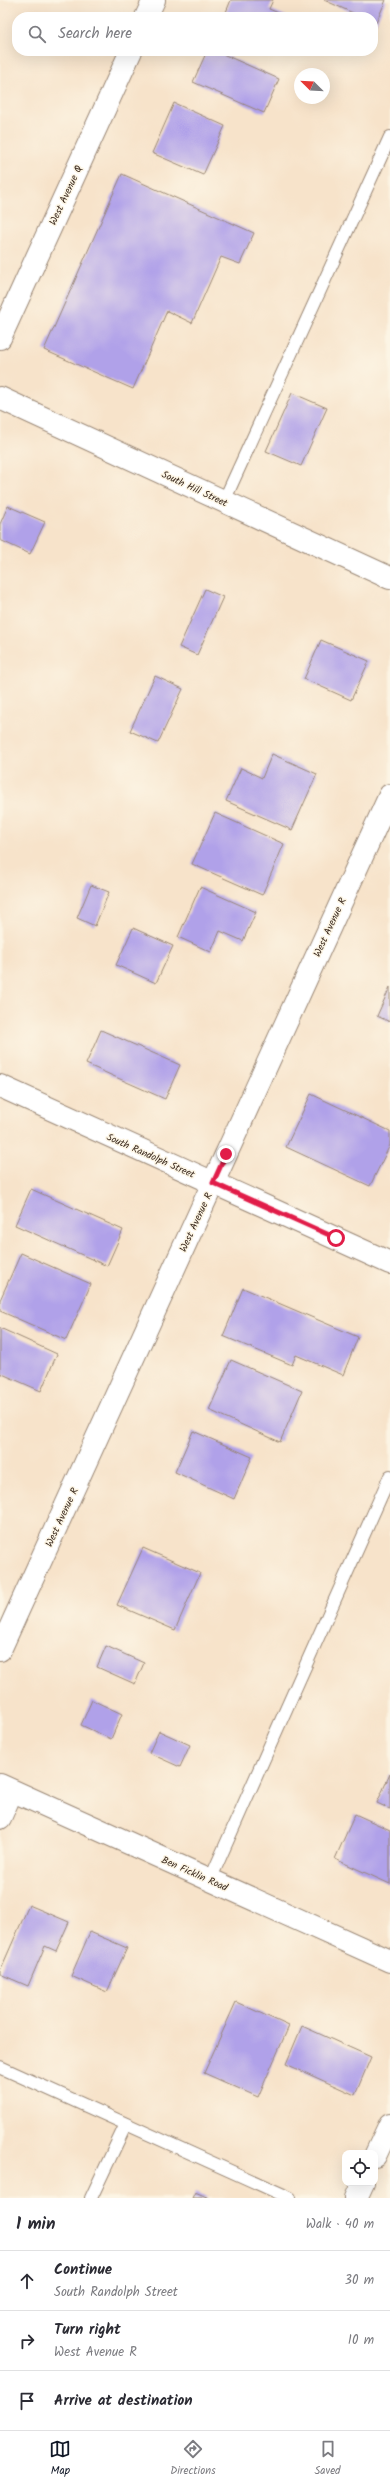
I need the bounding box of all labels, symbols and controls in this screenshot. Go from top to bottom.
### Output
search box [12,12,378,56]
text: Search here [58,22,132,46]
icon: search [26,23,48,45]
north arrow [294,68,330,104]
street label: West Avenue Q [45,162,87,228]
street label: South Hill Street [159,467,230,511]
street label: West Avenue R [309,895,351,960]
street label: South Randolph Street [104,1129,197,1183]
route end [217,1145,235,1163]
street label: West Avenue R [175,1190,217,1255]
route start [327,1229,345,1247]
street label: West Avenue R [41,1485,83,1550]
street label: Ben Ficklin Road [159,1852,231,1896]
map controls [342,2150,378,2186]
button: locate [342,2150,378,2186]
text: 1 min [16,2211,55,2238]
text: Walk · 40 m [306,2214,374,2235]
text: Continue [54,2258,112,2282]
icon: ahead [16,2270,38,2292]
text: 30 m [345,2270,374,2291]
text: South Randolph Street [54,2282,178,2303]
text: Turn right [54,2318,121,2342]
icon: right [16,2330,38,2352]
text: 10 m [348,2330,374,2351]
text: West Avenue R [54,2342,137,2363]
text: Arrive at destination [54,2389,193,2413]
icon: arrive [16,2390,38,2412]
tab: Map [49,2438,71,2480]
tab: Directions [170,2438,216,2480]
tab: Saved [315,2438,341,2480]

